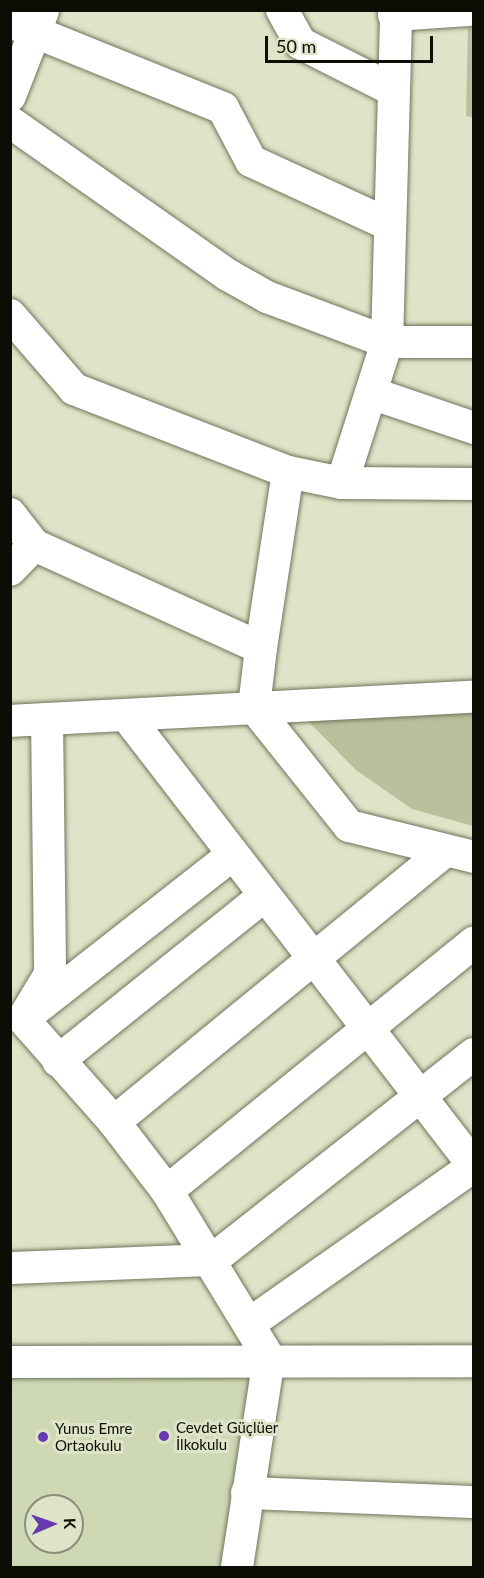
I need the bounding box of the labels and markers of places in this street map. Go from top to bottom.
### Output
place label: Cevdet Güçlüer İlkokulu [176,1418,278,1453]
place label: Yunus Emre Ortaokulu [55,1419,132,1454]
marker: Cevdet Güçlüer İlkokulu [157,1429,171,1443]
marker: Yunus Emre Ortaokulu [36,1430,50,1444]

